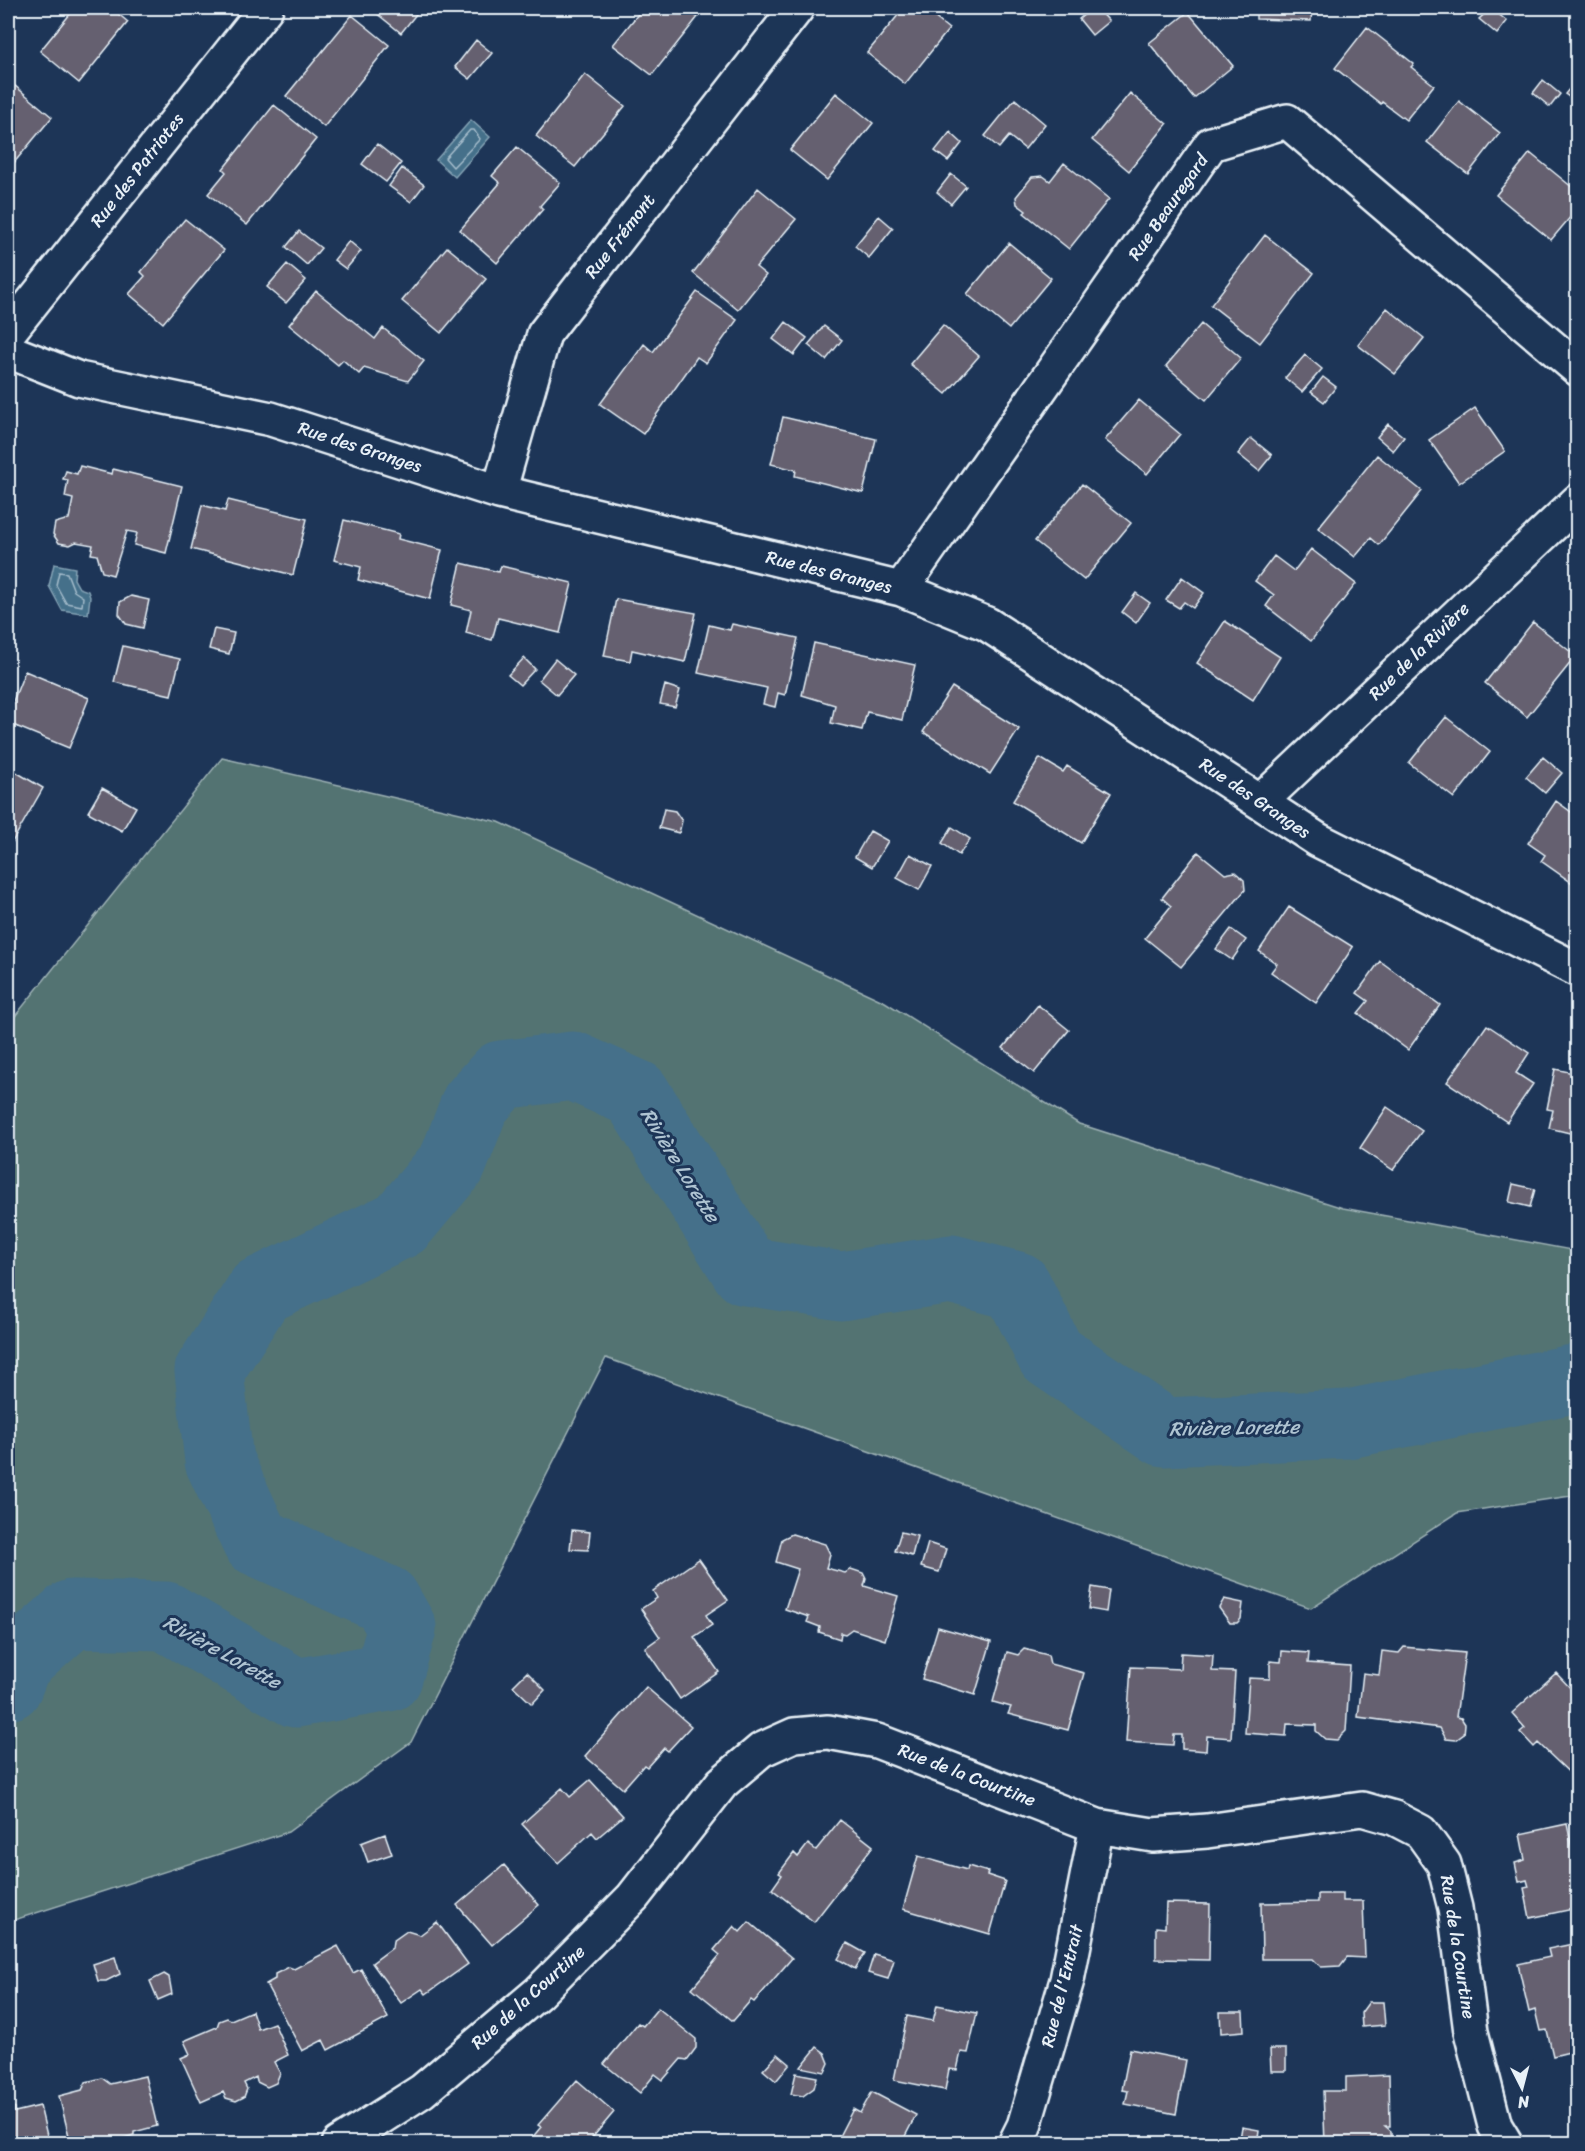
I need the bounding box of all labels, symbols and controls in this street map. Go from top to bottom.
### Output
street label: Rue des Patriotes [82,105,193,234]
street label: Rue Beauregard [1119,146,1218,267]
street label: Rue Frémont [576,186,664,286]
street label: Rue des Granges [294,412,427,482]
street label: Rue des Granges [763,541,896,603]
street label: Rue de la Rivière [1361,594,1477,708]
street label: Rue des Granges [1193,749,1318,848]
water label: Rivière Lorette [631,1101,730,1231]
water label: Rivière Lorette [1169,1409,1302,1447]
water label: Rivière Lorette [157,1605,289,1700]
street label: Rue de la Courtine [893,1734,1041,1816]
street label: Rue de la Courtine [1431,1873,1485,2021]
street label: Rue de l'Entrait [1031,1921,1093,2051]
street label: Rue de la Courtine [463,1936,593,2058]
north arrow [1492,2058,1552,2118]
text: N [1516,2087,1532,2118]

